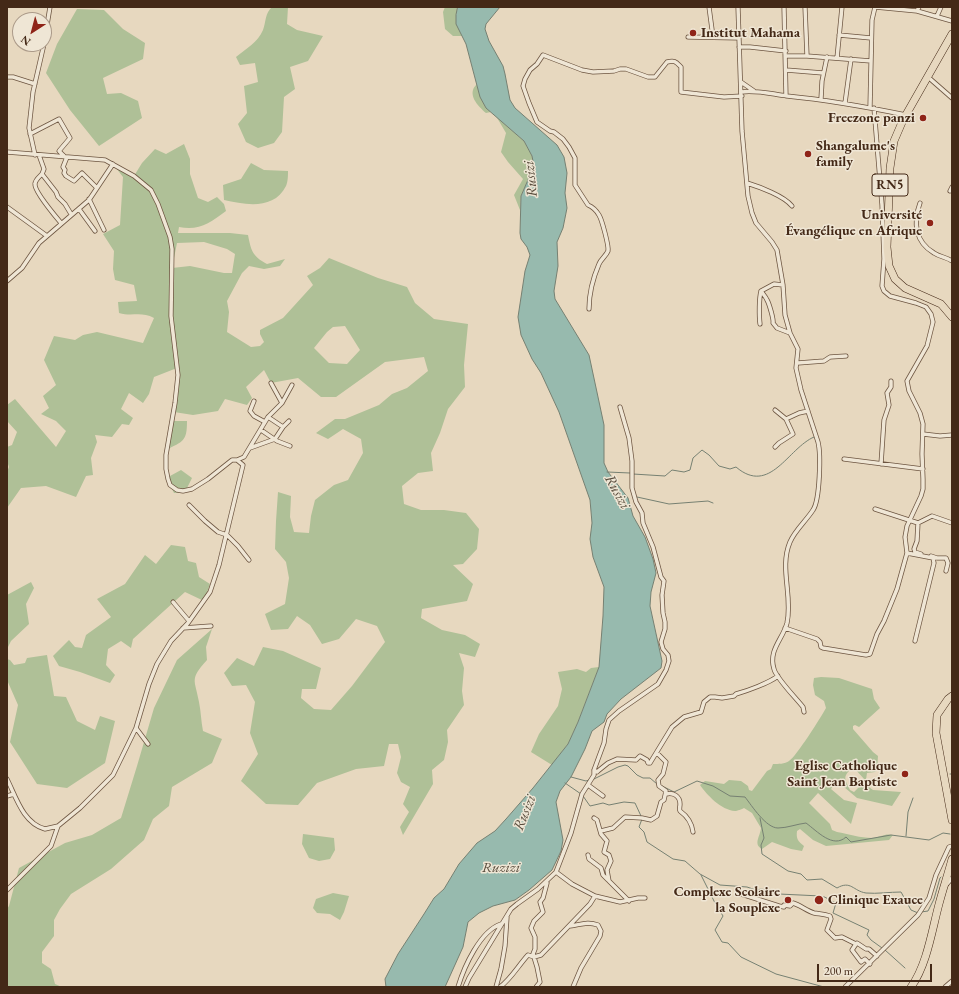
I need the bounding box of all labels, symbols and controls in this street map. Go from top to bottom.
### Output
north arrow [12,12,52,52]
place label: Institut Mahama [701,25,800,41]
marker: Institut Mahama [688,28,698,38]
text: N [18,33,33,49]
place label: Freezone panzi [828,110,915,126]
marker: Freezone panzi [918,113,928,123]
place label: Shangalume's family [816,138,895,170]
marker: Shangalume's family [803,149,813,159]
water label: Rusizi [520,160,542,198]
road number: RN5 [872,174,908,196]
place label: Université Évangélique en Afrique [785,207,922,240]
marker: Université Évangélique en Afrique [925,218,935,228]
water label: Rusizi [600,472,634,512]
place label: Eglise Catholique Saint Jean Baptiste [787,758,897,790]
marker: Eglise Catholique Saint Jean Baptiste [900,769,910,779]
water label: Rusizi [510,793,540,833]
water label: Ruzizi [482,859,520,877]
place label: Complexe Scolaire la Souplexe [674,884,780,916]
place label: Clinique Exauce [828,892,923,908]
marker: Clinique Exauce [813,894,825,906]
marker: Complexe Scolaire la Souplexe [783,895,793,905]
scale bar [819,956,934,982]
text: 200 m [824,963,853,979]

